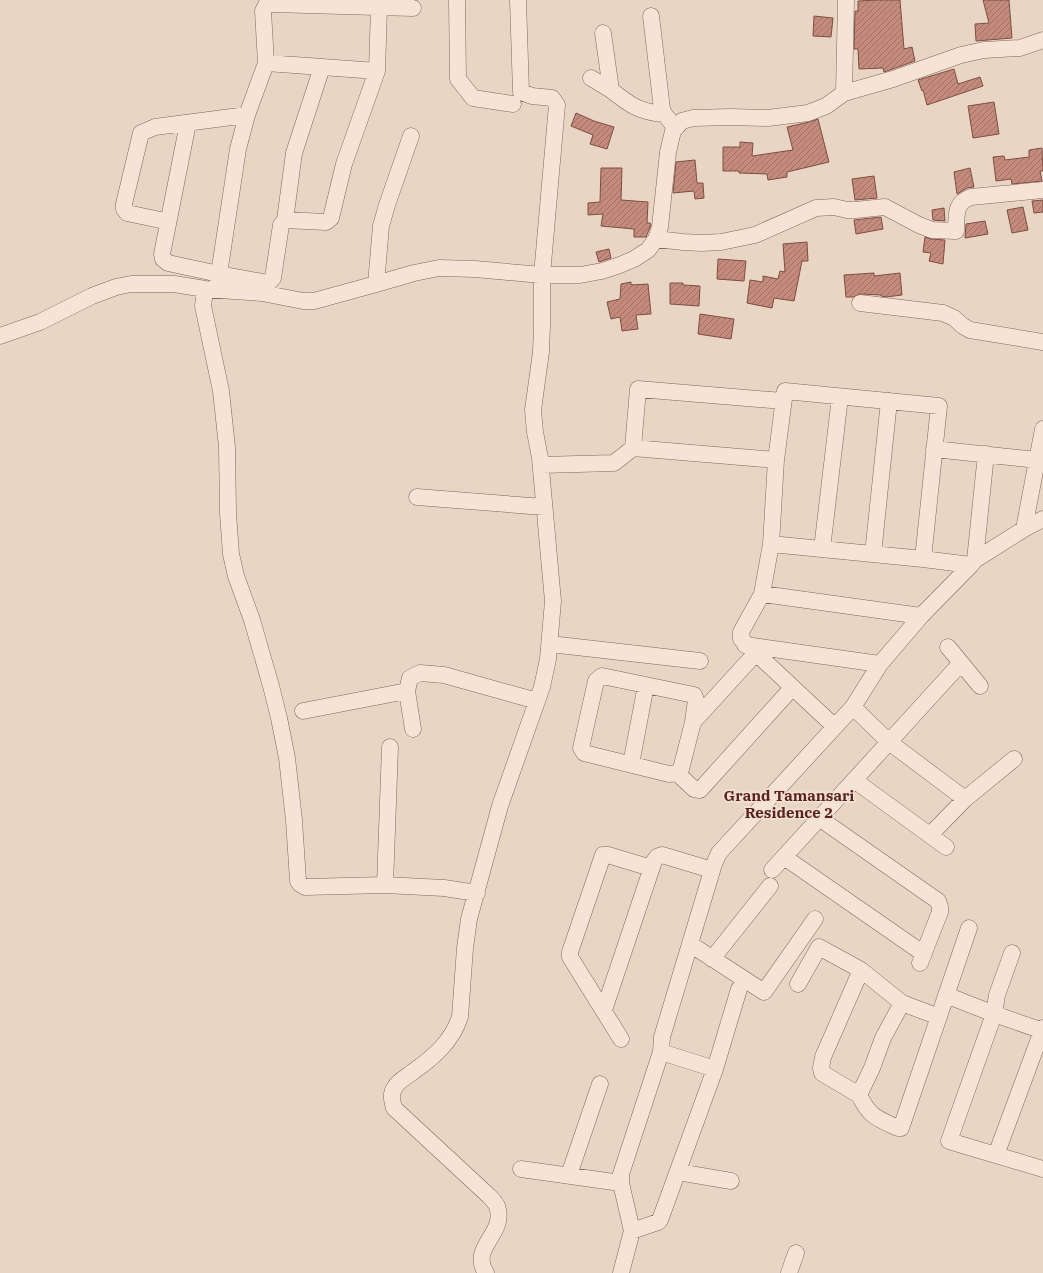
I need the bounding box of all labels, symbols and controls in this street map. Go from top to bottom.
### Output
district label: Grand Tamansari Residence 2 [724,786,854,822]

